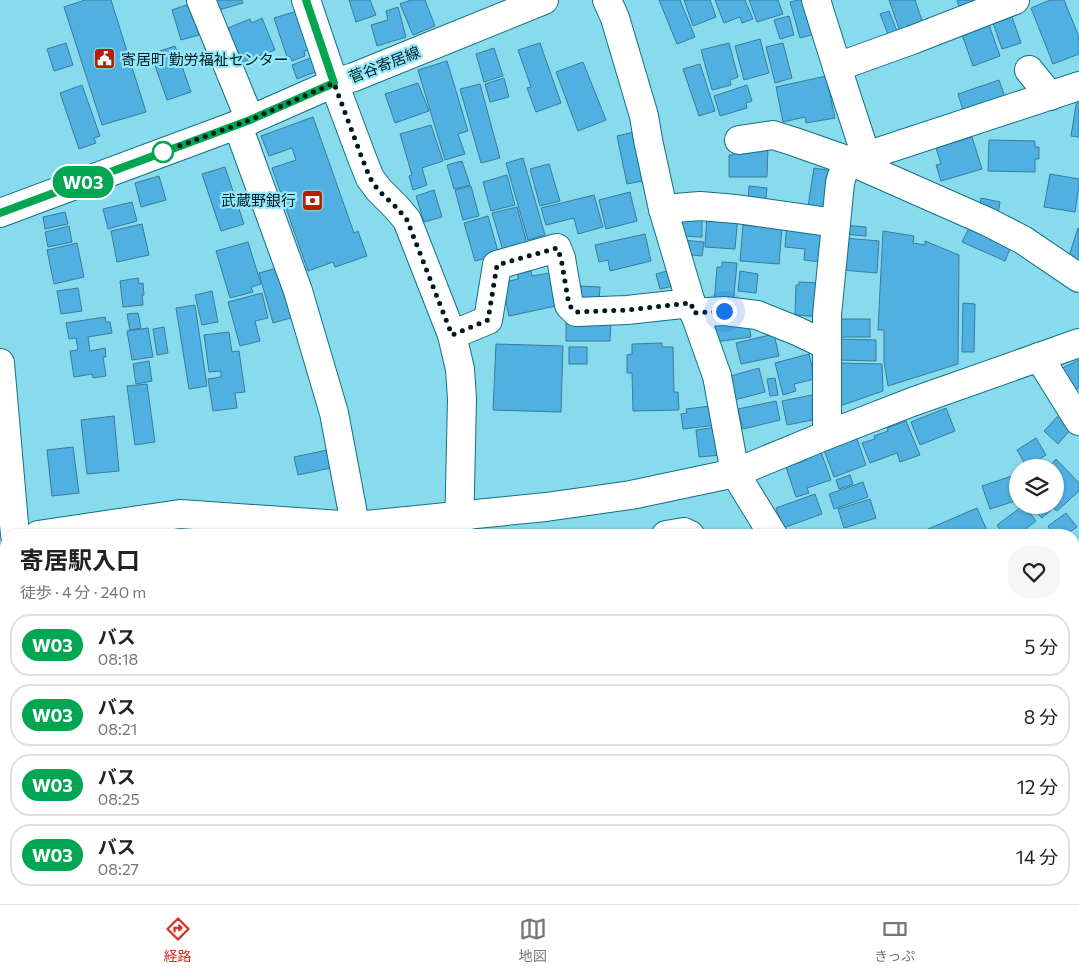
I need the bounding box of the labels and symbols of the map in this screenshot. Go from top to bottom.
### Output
street label: 菅谷寄居線 [346,42,422,86]
public building icon: 寄居町 勤労福祉センター [93,47,117,71]
place label: 寄居町 勤労福祉センター [121,50,289,68]
unlabelled marker [152,141,174,163]
line badge: W03 [54,166,112,198]
bank icon: 武蔵野銀行 [300,188,324,212]
place label: 武蔵野銀行 [221,191,296,209]
your location [712,299,737,324]

